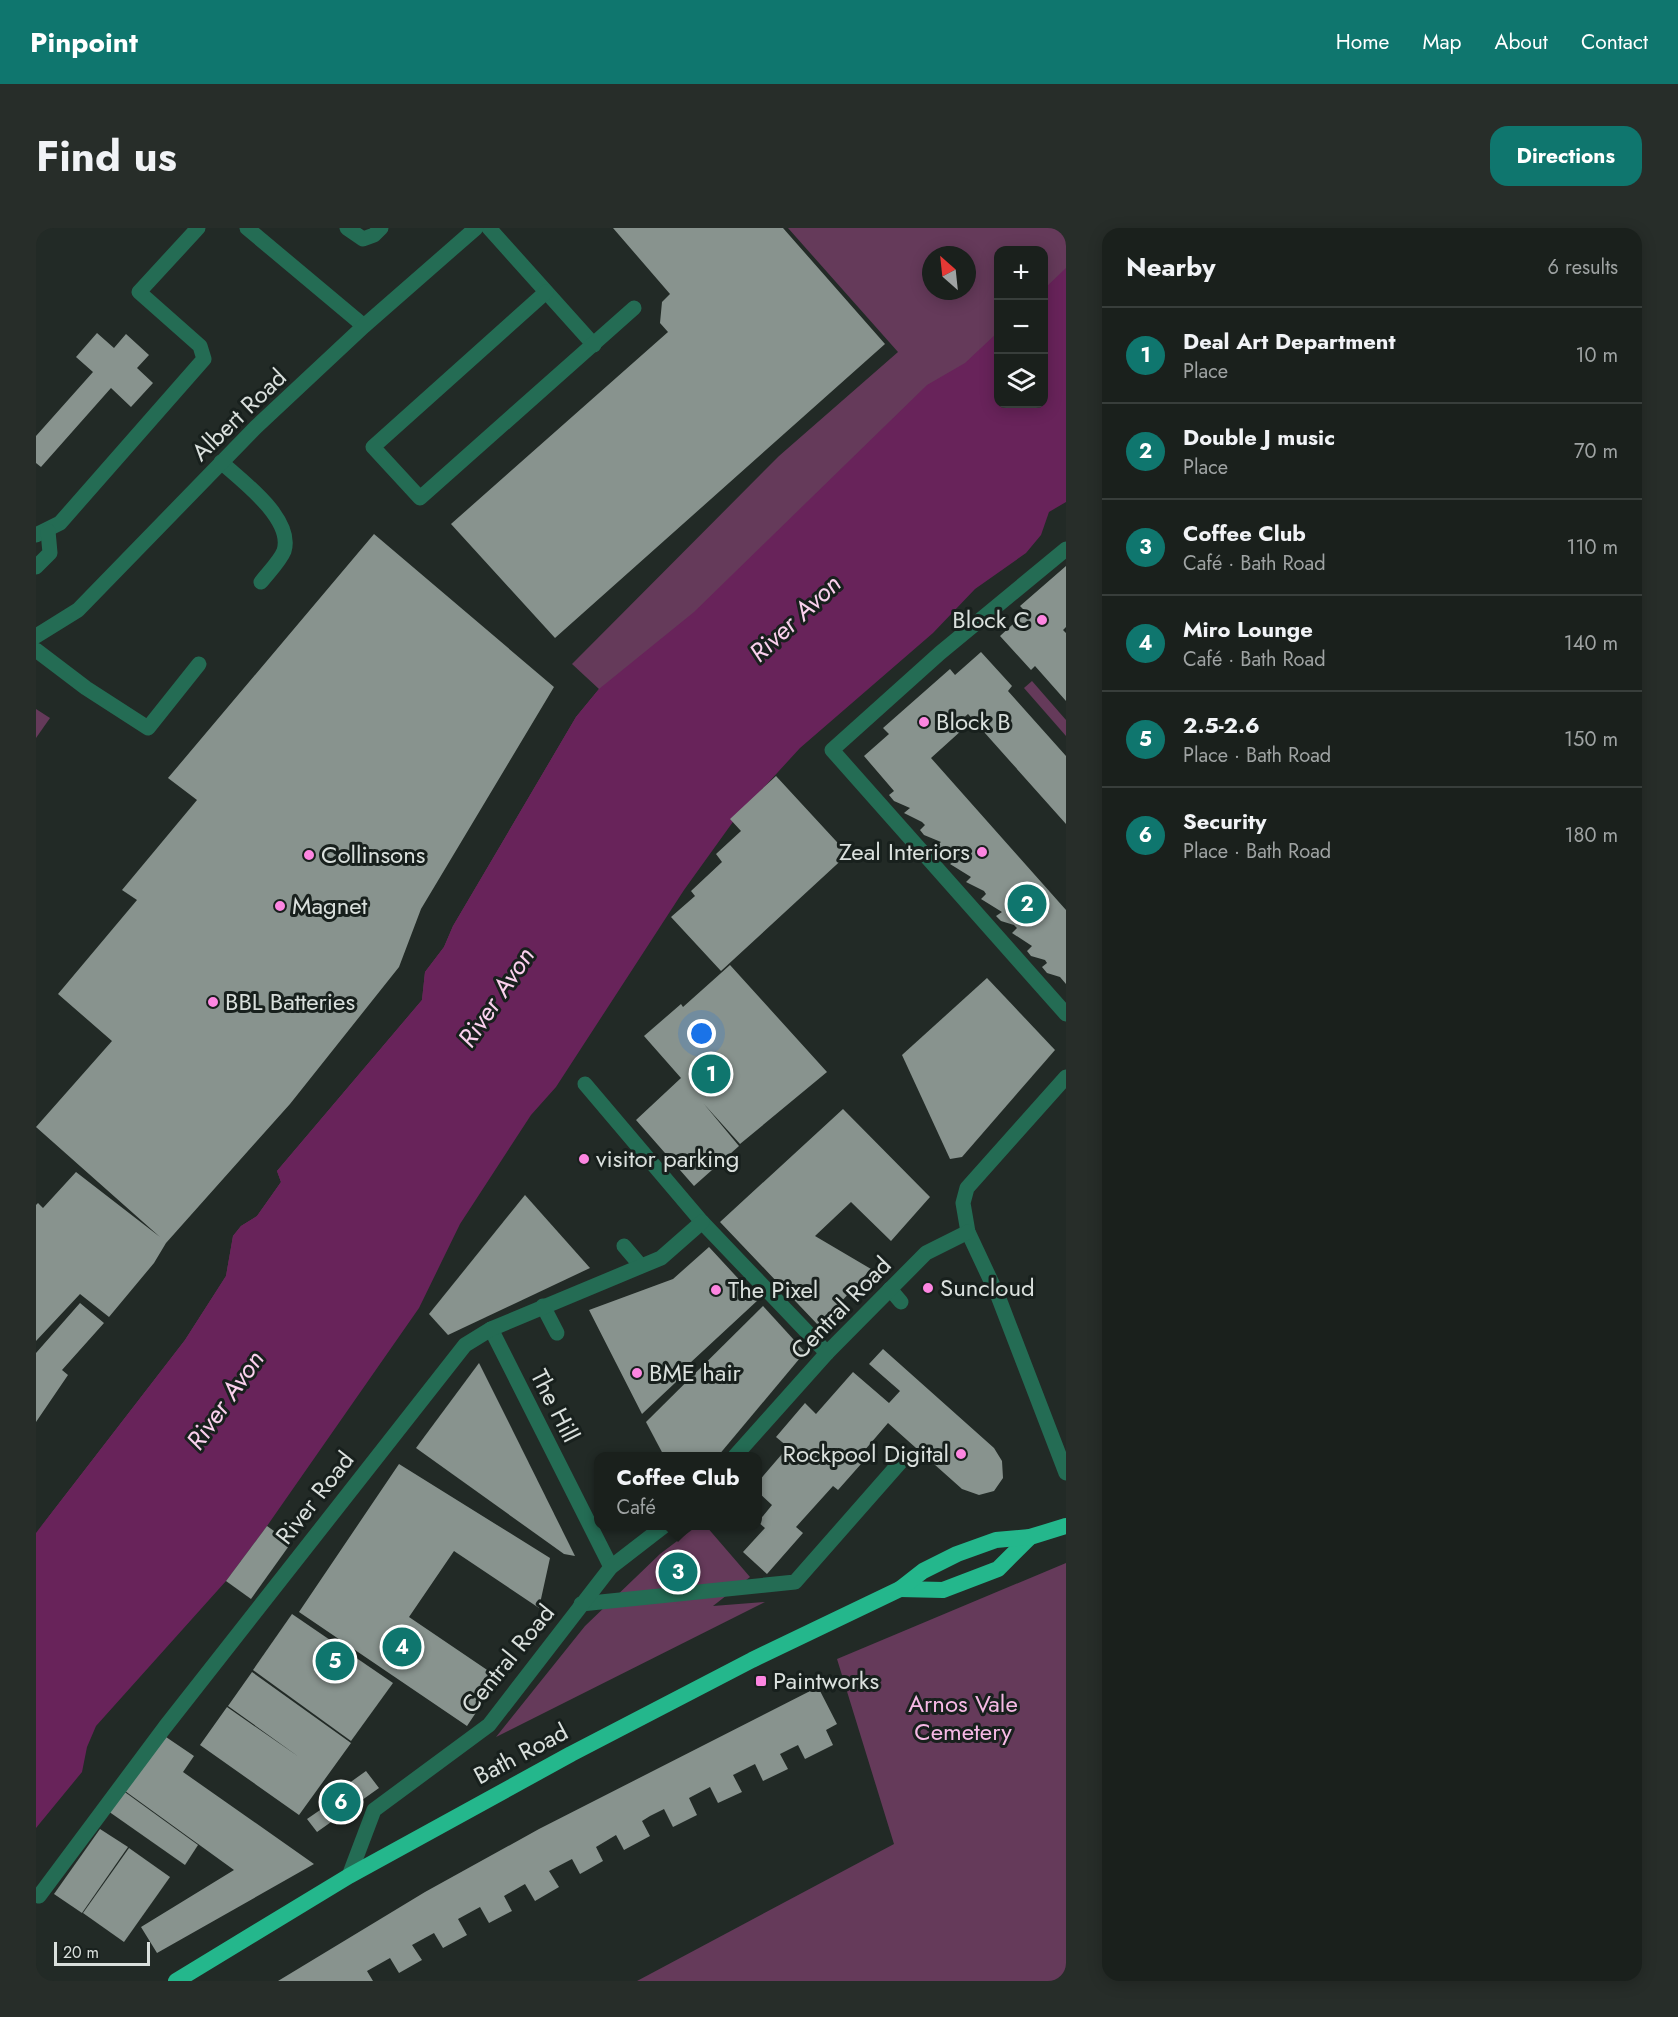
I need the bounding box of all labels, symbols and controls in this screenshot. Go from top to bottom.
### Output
text: Pinpoint [30,22,138,63]
text: Home [1336,27,1389,57]
text: Map [1422,27,1462,57]
text: About [1495,27,1548,57]
text: Contact [1581,27,1648,57]
text: Find us [36,126,177,187]
button: Directions [1490,126,1642,186]
north arrow [922,246,976,300]
map controls [994,246,1048,408]
button: + [994,246,1048,300]
text: Nearby [1126,248,1215,286]
text: 6 results [1548,253,1618,282]
button: − [994,300,1048,354]
text: Deal Art Department [1183,325,1395,357]
text: 1 [1140,341,1151,370]
text: 10 m [1575,341,1618,370]
button: layers [994,354,1048,408]
text: Place [1183,357,1228,386]
street label: Albert Road [183,360,294,469]
text: Double J music [1183,421,1335,453]
text: 2 [1139,437,1152,466]
text: 70 m [1574,437,1618,466]
text: Place [1183,453,1228,482]
text: Coffee Club [1183,517,1306,549]
text: 3 [1139,533,1152,562]
text: 110 m [1566,533,1618,562]
text: Café · Bath Road [1183,549,1326,578]
water label: River Avon [740,565,850,671]
place label: Block C [952,602,1030,637]
marker: Block C [1035,613,1049,627]
text: Miro Lounge [1183,613,1313,645]
text: 4 [1139,629,1152,658]
text: 140 m [1564,629,1618,658]
text: Café · Bath Road [1183,645,1326,674]
place label: Block B [936,704,1011,739]
text: 2.5-2.6 [1183,709,1260,741]
marker: Block B [917,715,931,729]
text: 5 [1139,725,1152,754]
text: 150 m [1564,725,1618,754]
text: Place · Bath Road [1183,741,1331,770]
text: Security [1183,805,1266,837]
text: 6 [1139,821,1152,850]
text: 180 m [1564,821,1618,850]
place label: Zeal Interiors [839,834,970,869]
place label: Collinsons [321,837,425,872]
text: Place · Bath Road [1183,837,1331,866]
marker: Zeal Interiors [975,845,989,859]
marker: Collinsons [302,848,316,862]
pin: 2 [1008,882,1046,926]
place label: Magnet [292,888,368,923]
marker: Magnet [273,899,287,913]
water label: River Avon [448,939,544,1055]
place label: BBL Batteries [225,984,355,1019]
marker: BBL Batteries [206,995,220,1009]
your location [687,1019,716,1048]
pin: 1 [692,1052,730,1096]
place label: visitor parking [596,1141,740,1176]
marker: visitor parking [577,1152,591,1166]
street label: Central Road [782,1248,899,1367]
place label: Suncloud [940,1270,1035,1305]
place label: The Pixel [728,1272,818,1307]
marker: Suncloud [921,1281,935,1295]
marker: The Pixel [709,1283,723,1297]
water label: River Avon [177,1342,273,1458]
place label: BME hair [649,1355,742,1390]
street label: The Hill [522,1363,589,1448]
marker: BME hair [630,1366,644,1380]
place label: Rockpool Digital [783,1436,949,1471]
street label: River Road [267,1444,362,1552]
marker: Rockpool Digital [954,1447,968,1461]
popup [594,1452,762,1530]
text: Coffee Club [617,1461,739,1493]
text: Café [617,1493,656,1522]
pin: 3 [658,1550,698,1594]
street label: Central Road [453,1597,563,1721]
pin: 4 [382,1624,422,1670]
pin: 5 [316,1638,354,1684]
place label: Paintworks [773,1663,879,1698]
marker: Paintworks [754,1674,768,1688]
park label: Arnos Vale Cemetery [908,1686,1018,1749]
street label: Bath Road [467,1714,574,1793]
pin: 6 [322,1780,360,1824]
scale bar [54,1939,150,1966]
text: 20 m [63,1941,99,1964]

